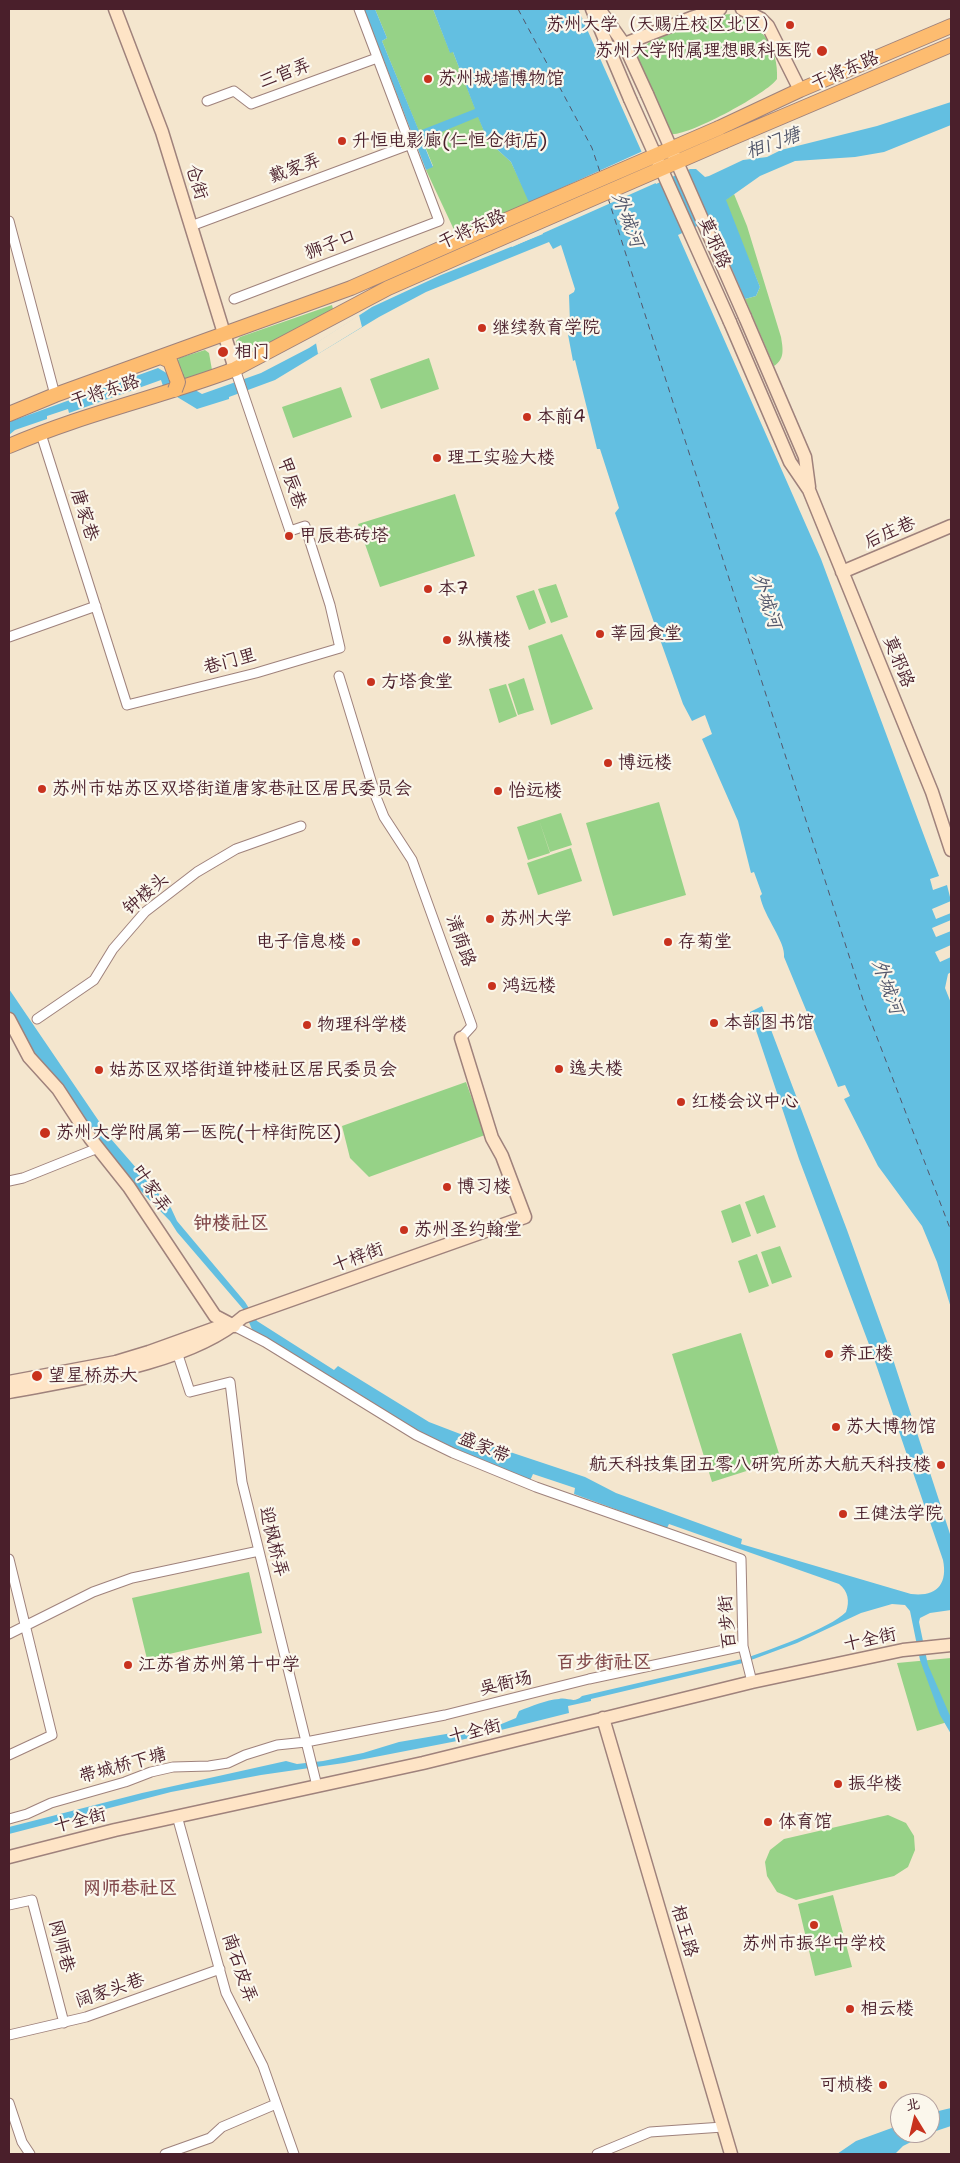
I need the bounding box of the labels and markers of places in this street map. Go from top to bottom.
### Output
place label: 苏州大学（天赐庄校区北区） [546,14,780,36]
marker: 苏州大学（天赐庄校区北区） [784,19,796,31]
place label: 苏州大学附属理想眼科医院 [595,40,811,62]
marker: 苏州大学附属理想眼科医院 [815,44,829,58]
place label: 苏州城墙博物馆 [438,68,564,90]
marker: 苏州城墙博物馆 [422,73,434,85]
place label: 升恒电影廊(仁恒仓街店) [352,130,547,152]
marker: 升恒电影廊(仁恒仓街店) [336,135,348,147]
place label: 继续教育学院 [492,317,600,339]
marker: 继续教育学院 [476,322,488,334]
place label: 相门 [234,341,270,363]
marker: 相门 [216,345,230,359]
place label: 本前4 [537,406,586,428]
marker: 本前4 [521,411,533,423]
place label: 理工实验大楼 [447,447,555,469]
marker: 理工实验大楼 [431,452,443,464]
place label: 甲辰巷砖塔 [299,525,389,547]
marker: 甲辰巷砖塔 [283,530,295,542]
place label: 本7 [438,578,469,600]
marker: 本7 [422,583,434,595]
place label: 莘园食堂 [610,623,682,645]
marker: 莘园食堂 [594,628,606,640]
place label: 纵横楼 [457,629,511,651]
marker: 纵横楼 [441,634,453,646]
place label: 方塔食堂 [381,671,453,693]
marker: 方塔食堂 [365,676,377,688]
place label: 博远楼 [618,752,672,774]
marker: 博远楼 [602,757,614,769]
place label: 苏州市姑苏区双塔街道唐家巷社区居民委员会 [52,778,412,800]
place label: 怡远楼 [508,780,562,802]
marker: 苏州市姑苏区双塔街道唐家巷社区居民委员会 [36,783,48,795]
marker: 怡远楼 [492,785,504,797]
place label: 苏州大学 [500,908,572,930]
marker: 苏州大学 [484,913,496,925]
place label: 电子信息楼 [256,931,346,953]
place label: 存菊堂 [678,931,732,953]
marker: 电子信息楼 [350,936,362,948]
marker: 存菊堂 [662,936,674,948]
place label: 鸿远楼 [502,975,556,997]
marker: 鸿远楼 [486,980,498,992]
place label: 本部图书馆 [724,1012,814,1034]
place label: 物理科学楼 [317,1014,407,1036]
marker: 本部图书馆 [708,1017,720,1029]
marker: 物理科学楼 [301,1019,313,1031]
place label: 逸夫楼 [569,1058,623,1080]
place label: 姑苏区双塔街道钟楼社区居民委员会 [109,1059,397,1081]
marker: 逸夫楼 [553,1063,565,1075]
marker: 姑苏区双塔街道钟楼社区居民委员会 [93,1064,105,1076]
place label: 红楼会议中心 [691,1091,799,1113]
marker: 红楼会议中心 [675,1096,687,1108]
place label: 苏州大学附属第一医院(十梓街院区) [56,1122,341,1144]
marker: 苏州大学附属第一医院(十梓街院区) [38,1126,52,1140]
place label: 博习楼 [457,1176,511,1198]
marker: 博习楼 [441,1181,453,1193]
place label: 苏州圣约翰堂 [414,1219,522,1241]
marker: 苏州圣约翰堂 [398,1224,410,1236]
place label: 养正楼 [839,1343,893,1365]
marker: 养正楼 [823,1348,835,1360]
place label: 望星桥苏大 [48,1365,138,1387]
marker: 望星桥苏大 [30,1369,44,1383]
place label: 苏大博物馆 [846,1416,936,1438]
marker: 苏大博物馆 [830,1421,842,1433]
place label: 航天科技集团五零八研究所苏大航天科技楼 [589,1454,931,1476]
marker: 航天科技集团五零八研究所苏大航天科技楼 [935,1459,947,1471]
place label: 王健法学院 [853,1503,943,1525]
marker: 王健法学院 [837,1508,849,1520]
place label: 江苏省苏州第十中学 [138,1654,300,1676]
marker: 江苏省苏州第十中学 [122,1659,134,1671]
place label: 振华楼 [848,1773,902,1795]
marker: 振华楼 [832,1778,844,1790]
place label: 体育馆 [778,1811,832,1833]
marker: 体育馆 [762,1816,774,1828]
marker: 苏州市振华中学校 [808,1919,820,1931]
place label: 苏州市振华中学校 [742,1933,886,1955]
place label: 相云楼 [860,1998,914,2020]
marker: 相云楼 [844,2003,856,2015]
place label: 可桢楼 [819,2074,873,2096]
marker: 可桢楼 [877,2079,889,2091]

